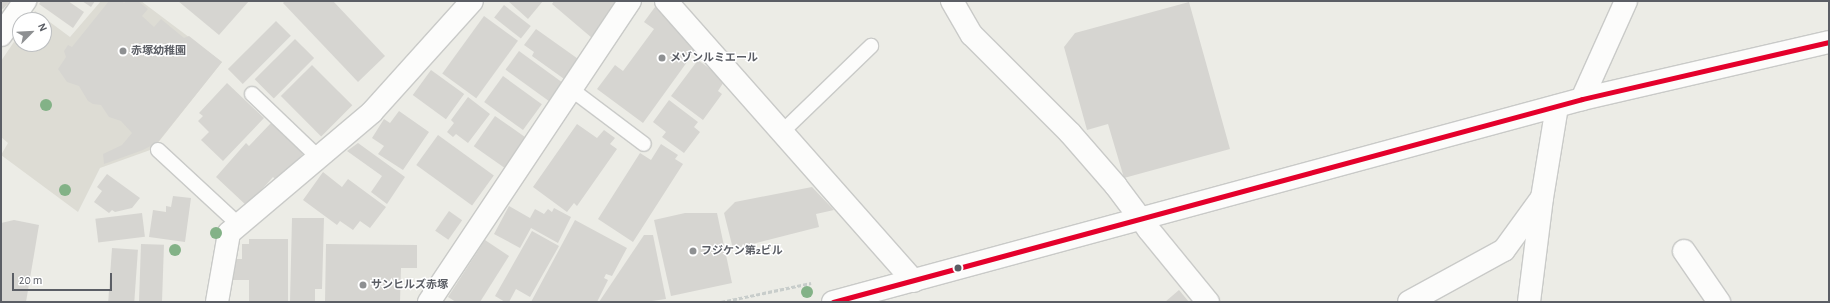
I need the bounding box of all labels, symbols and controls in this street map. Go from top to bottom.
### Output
north arrow [12,12,52,52]
text: N [36,22,49,33]
place label: 赤塚幼稚園 [131,44,186,58]
marker: 赤塚幼稚園 [118,46,128,56]
place label: メゾンルミエール [670,51,758,65]
marker: メゾンルミエール [657,53,667,63]
place label: フジケン第2ビル [701,244,783,258]
marker: フジケン第2ビル [688,246,698,256]
unlabelled marker [953,263,963,273]
scale bar [14,265,114,291]
text: 20 m [19,274,42,286]
place label: サンヒルズ赤塚 [371,278,448,292]
marker: サンヒルズ赤塚 [358,280,368,290]

